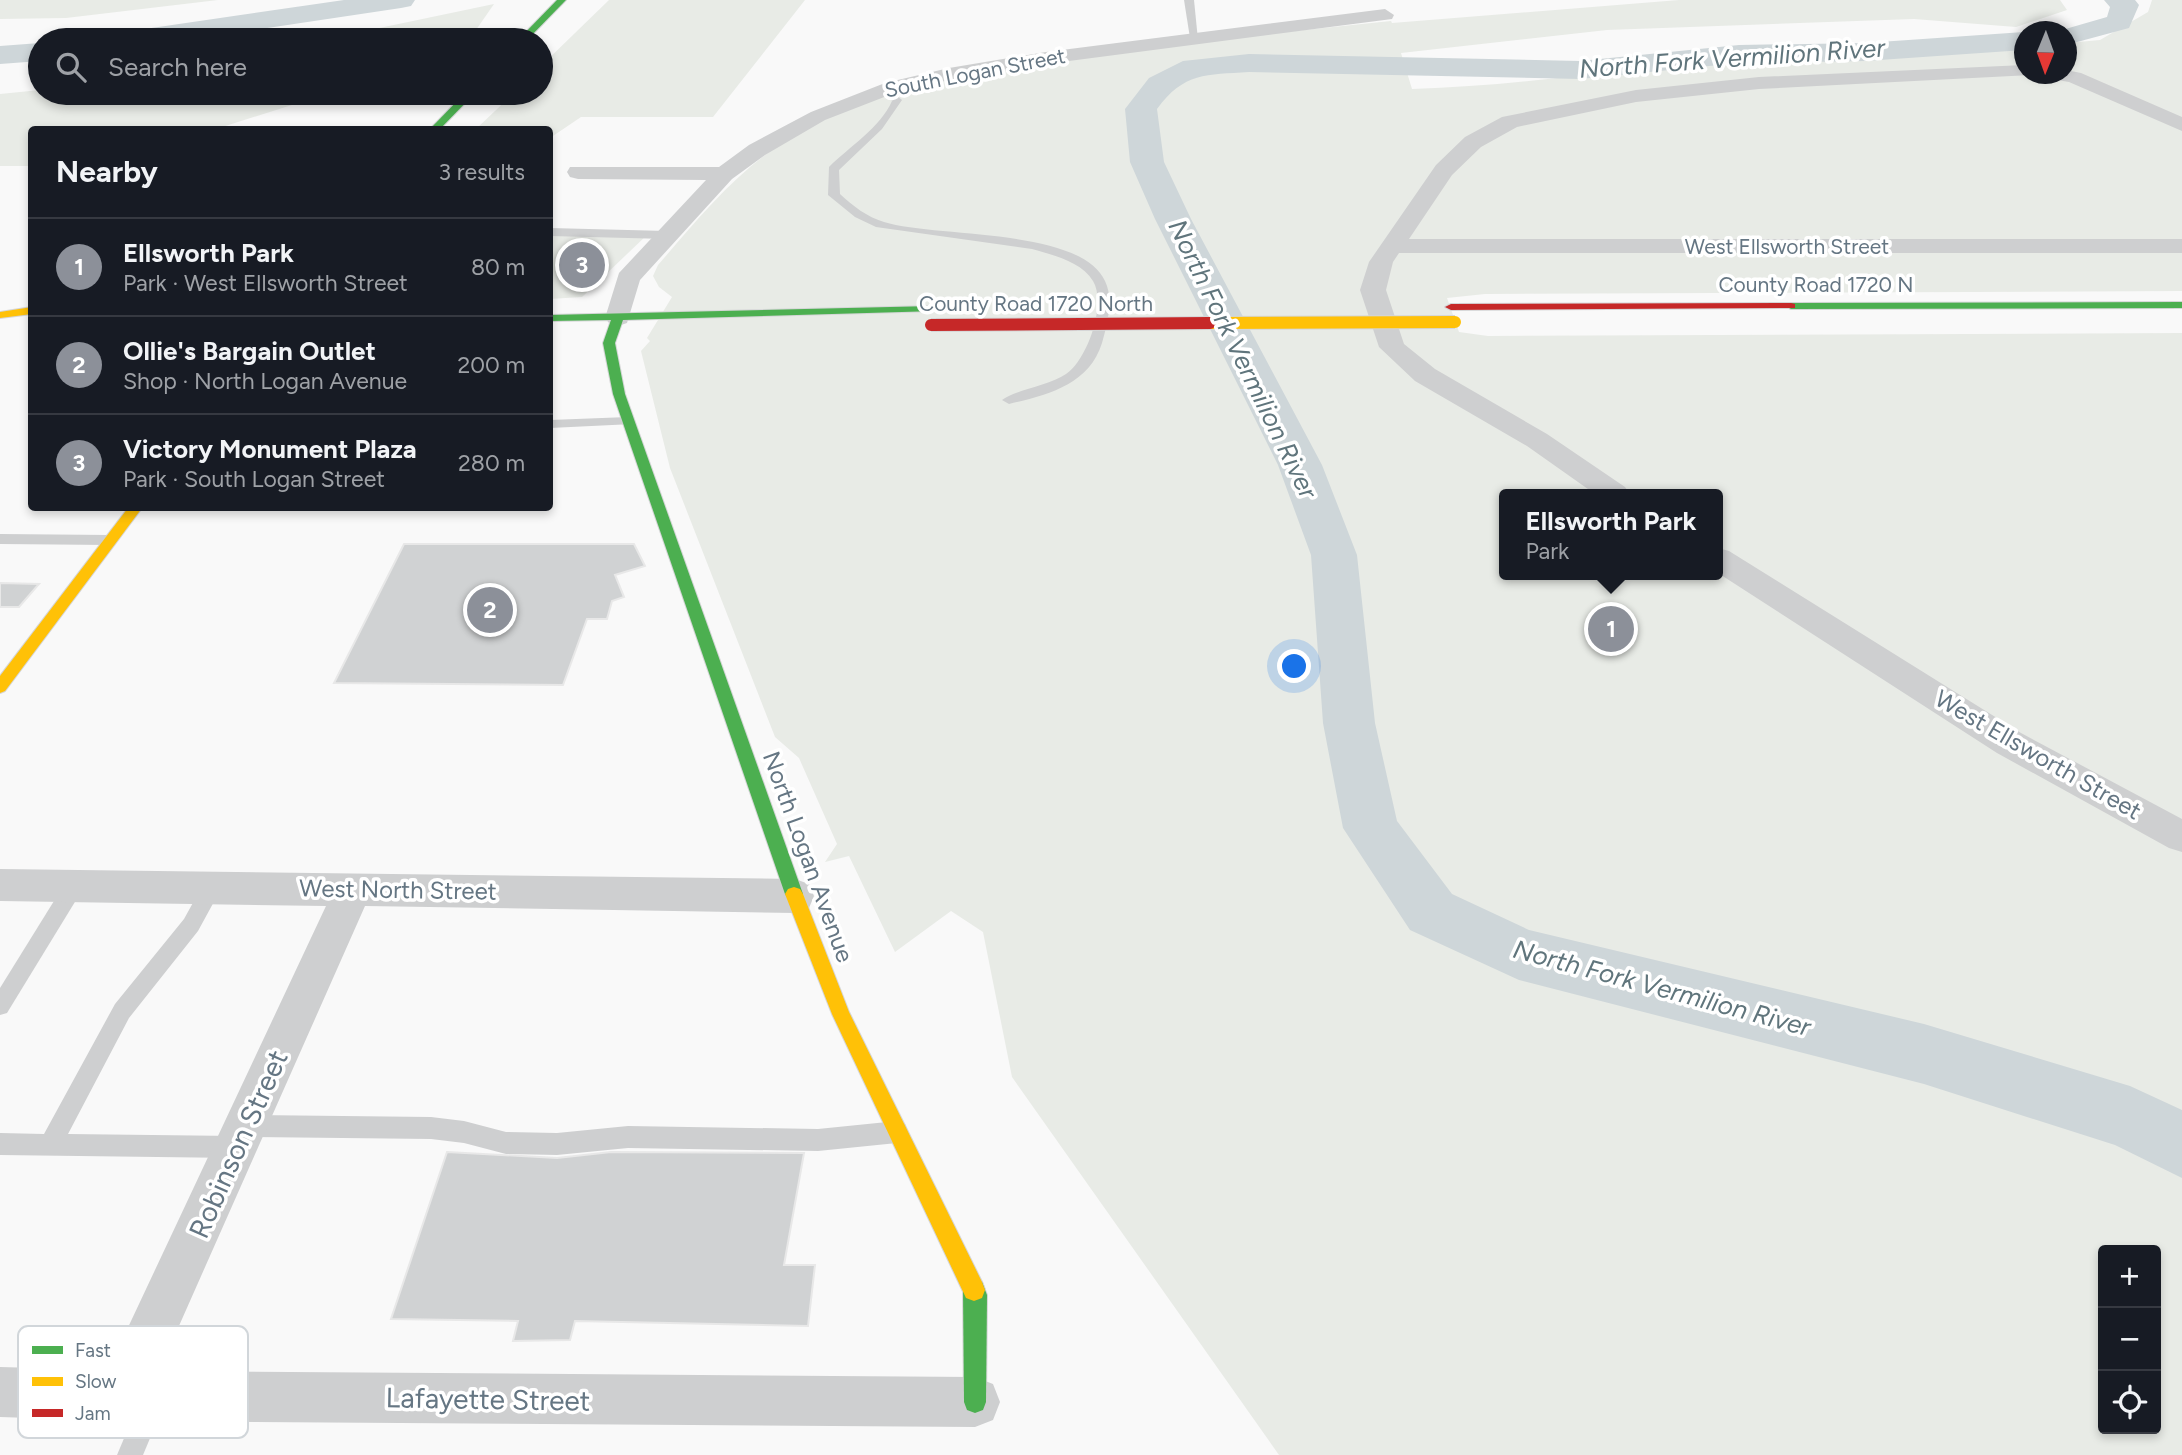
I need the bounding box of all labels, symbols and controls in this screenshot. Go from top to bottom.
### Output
north arrow [2014,21,2077,84]
search box [28,28,553,105]
water label: North Fork Vermilion River [1578,31,1887,85]
street label: South Logan Street [882,43,1067,102]
icon: search [52,48,90,86]
text: Search here [108,51,247,83]
text: Nearby [56,153,158,190]
text: 3 results [438,158,525,186]
water label: North Fork Vermilion River [1161,214,1325,505]
street label: West Ellsworth Street [1685,234,1889,259]
text: Ellsworth Park [123,237,294,269]
pin: 3 [559,239,605,291]
text: 1 [74,253,84,281]
text: 80 m [471,253,525,281]
text: Park · West Ellsworth Street [123,269,408,297]
street label: County Road 1720 N [1718,272,1914,297]
street label: County Road 1720 North [919,291,1153,316]
text: Ollie's Bargain Outlet [123,335,376,367]
text: 2 [72,351,86,379]
text: 200 m [457,351,525,379]
text: Shop · North Logan Avenue [123,367,407,395]
text: Victory Monument Plaza [123,433,417,465]
text: 3 [73,449,85,477]
text: 280 m [458,449,525,477]
text: Park · South Logan Street [123,465,385,493]
popup [1499,489,1723,580]
text: Ellsworth Park [1525,505,1697,537]
text: Park [1525,537,1569,565]
pin: 2 [467,584,513,636]
pin: 1 [1588,603,1634,655]
your location [1277,649,1311,683]
street label: West Ellsworth Street [1930,684,2147,825]
street label: North Logan Avenue [757,747,860,966]
street label: West North Street [299,873,497,906]
water label: North Fork Vermilion River [1510,933,1815,1043]
street label: Robinson Street [181,1045,295,1243]
map controls [2098,1245,2161,1434]
button: + [2098,1245,2161,1308]
button: − [2098,1308,2161,1371]
legend [18,1326,248,1438]
text: Fast [75,1339,111,1362]
text: Slow [75,1370,117,1393]
button: locate [2098,1371,2161,1434]
street label: Lafayette Street [385,1380,591,1418]
text: Jam [75,1402,111,1425]

